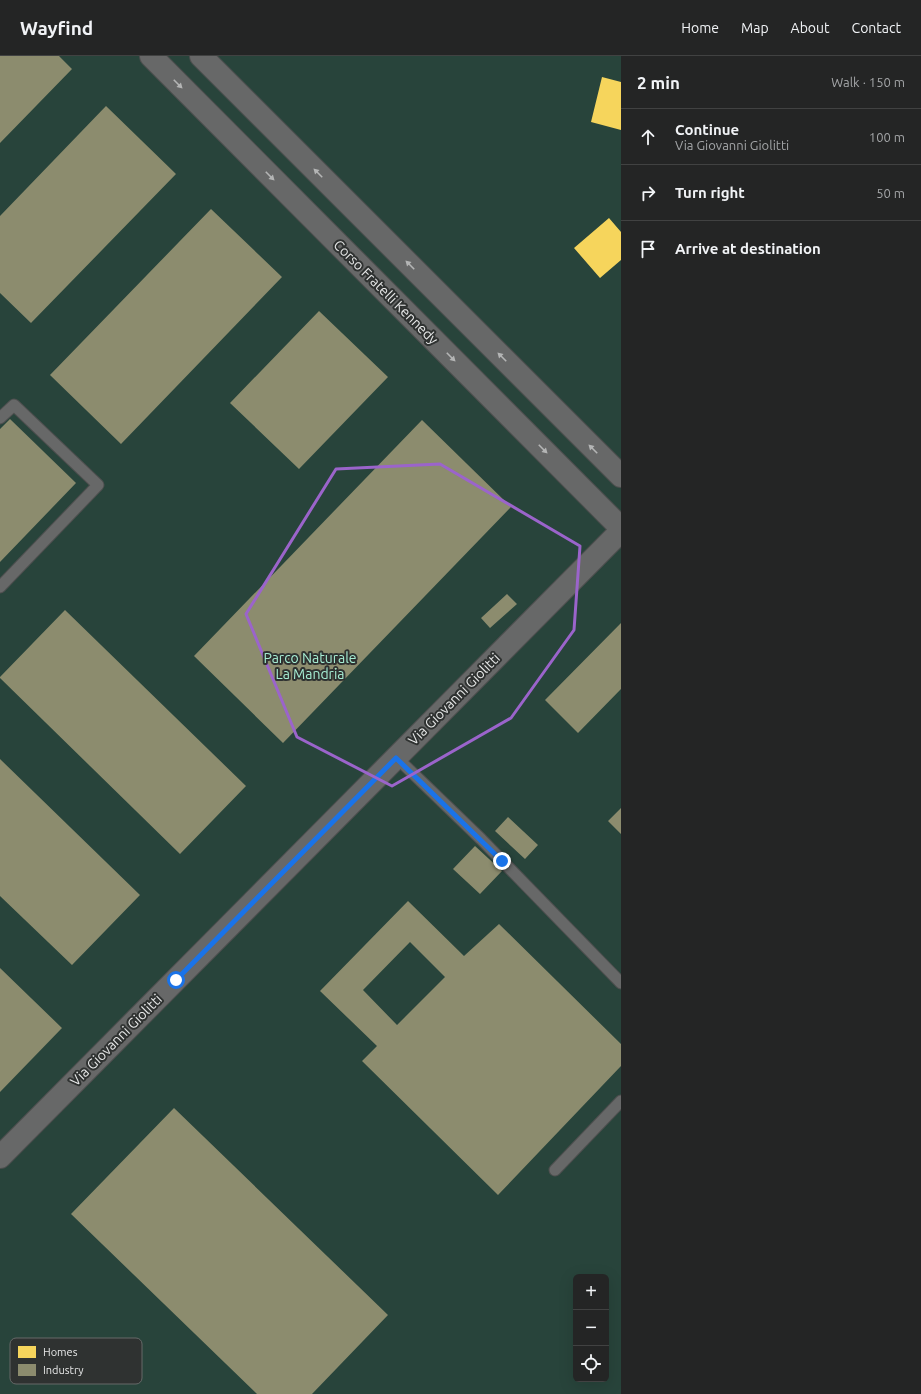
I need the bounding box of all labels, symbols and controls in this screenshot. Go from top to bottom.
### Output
text: Wayfind [20,17,93,39]
text: Home [681,20,719,36]
text: Map [741,20,769,36]
text: About [791,20,830,36]
text: Contact [852,20,901,36]
text: 2 min [637,73,680,92]
text: Walk · 150 m [831,75,905,89]
one-way arrow [173,79,183,89]
text: Continue [675,121,739,138]
icon: ahead [637,126,659,148]
text: 100 m [869,130,905,144]
text: Via Giovanni Giolitti [675,138,789,152]
one-way arrow [313,168,323,178]
one-way arrow [265,171,275,181]
icon: right [637,182,659,204]
text: Turn right [675,184,745,201]
text: 50 m [876,186,905,200]
street label: Corso Fratelli Kennedy [330,236,442,348]
icon: arrive [637,238,659,260]
text: Arrive at destination [675,240,821,257]
one-way arrow [405,260,415,270]
one-way arrow [446,352,456,362]
one-way arrow [497,352,507,362]
one-way arrow [538,444,547,454]
one-way arrow [588,444,598,454]
park label: Parco Naturale La Mandria [263,650,357,682]
street label: Via Giovanni Giolitti [405,650,503,748]
route end [493,852,511,870]
route start [167,971,185,989]
street label: Via Giovanni Giolitti [67,991,165,1089]
map controls [573,1274,609,1382]
button: + [573,1274,609,1310]
button: − [573,1310,609,1346]
legend [10,1338,142,1384]
text: Homes [43,1346,78,1358]
button: locate [573,1346,609,1382]
text: Industry [43,1364,84,1376]

